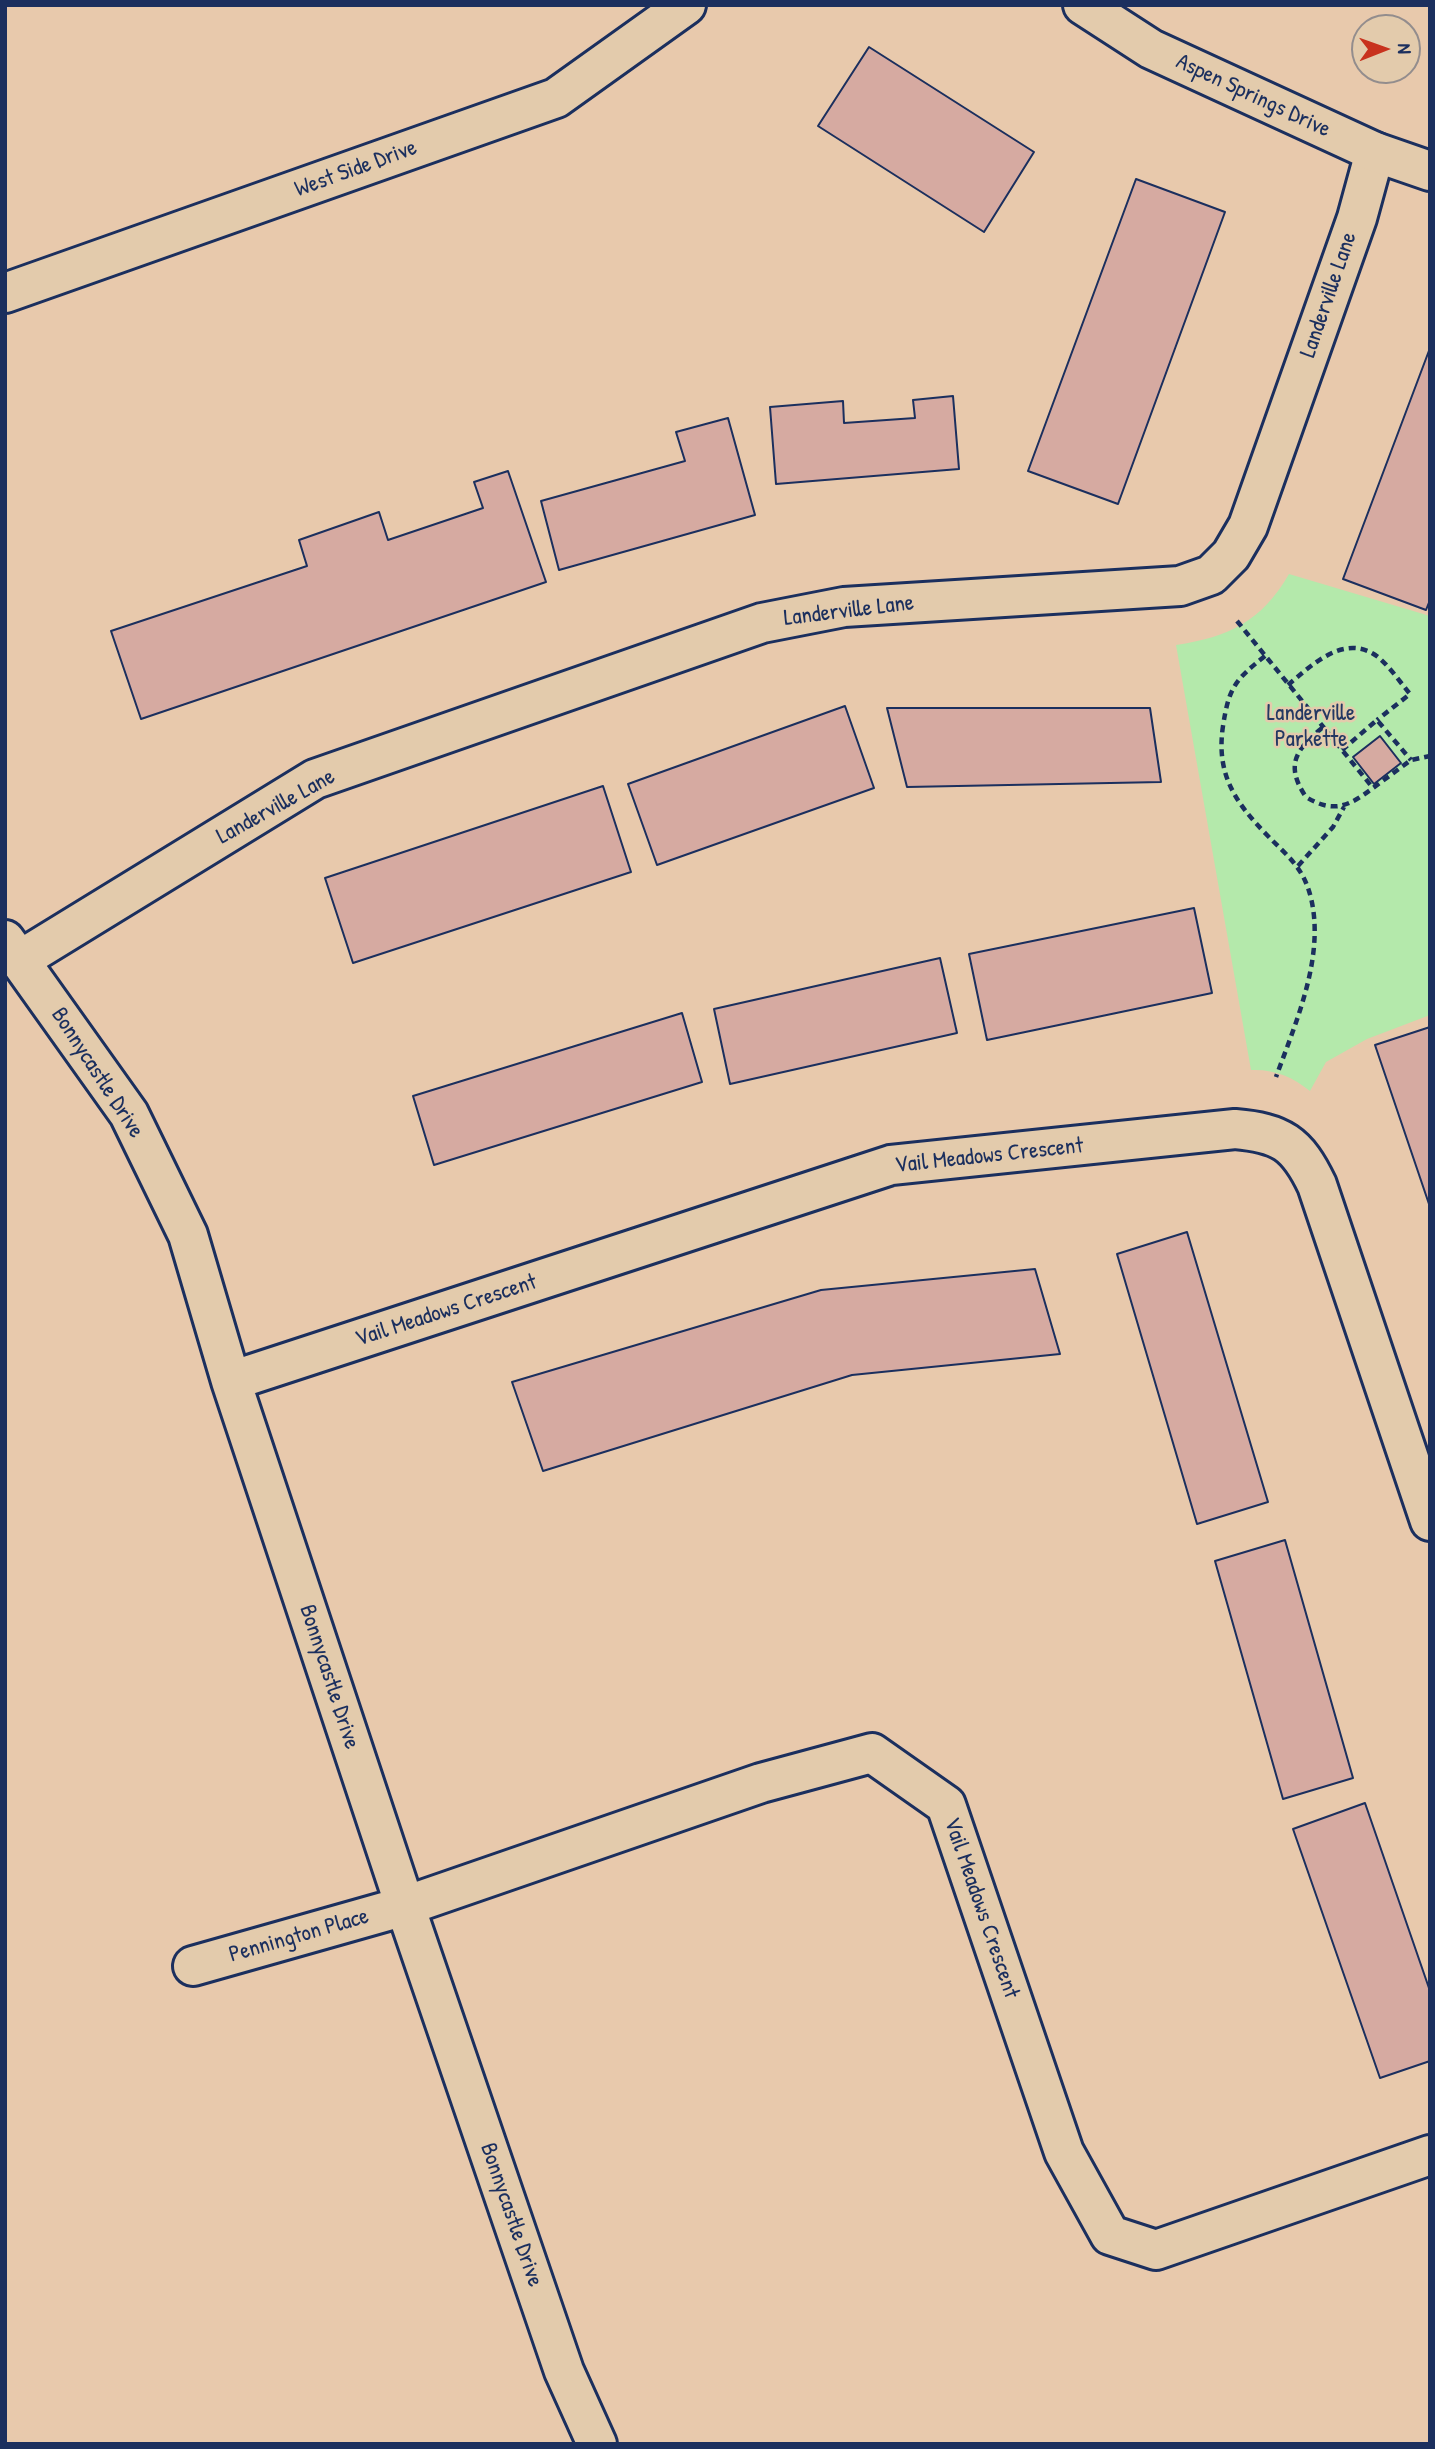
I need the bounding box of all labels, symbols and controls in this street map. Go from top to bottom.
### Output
north arrow [1351,14,1421,84]
text: N [1392,43,1418,54]
street label: Aspen Springs Drive [1171,48,1335,144]
street label: West Side Drive [291,134,421,204]
street label: Landerville Lane [1295,229,1363,361]
street label: Landerville Lane [782,589,916,633]
park label: Landerville Parkette [1267,700,1355,754]
street label: Landerville Lane [212,763,340,851]
street label: Bonnycastle Drive [45,1003,149,1143]
street label: Vail Meadows Crescent [893,1132,1085,1180]
street label: Vail Meadows Crescent [352,1269,540,1353]
street label: Bonnycastle Drive [293,1601,365,1753]
street label: Vail Meadows Crescent [937,1814,1025,2002]
street label: Pennington Place [226,1903,372,1969]
street label: Bonnycastle Drive [474,2140,548,2290]

